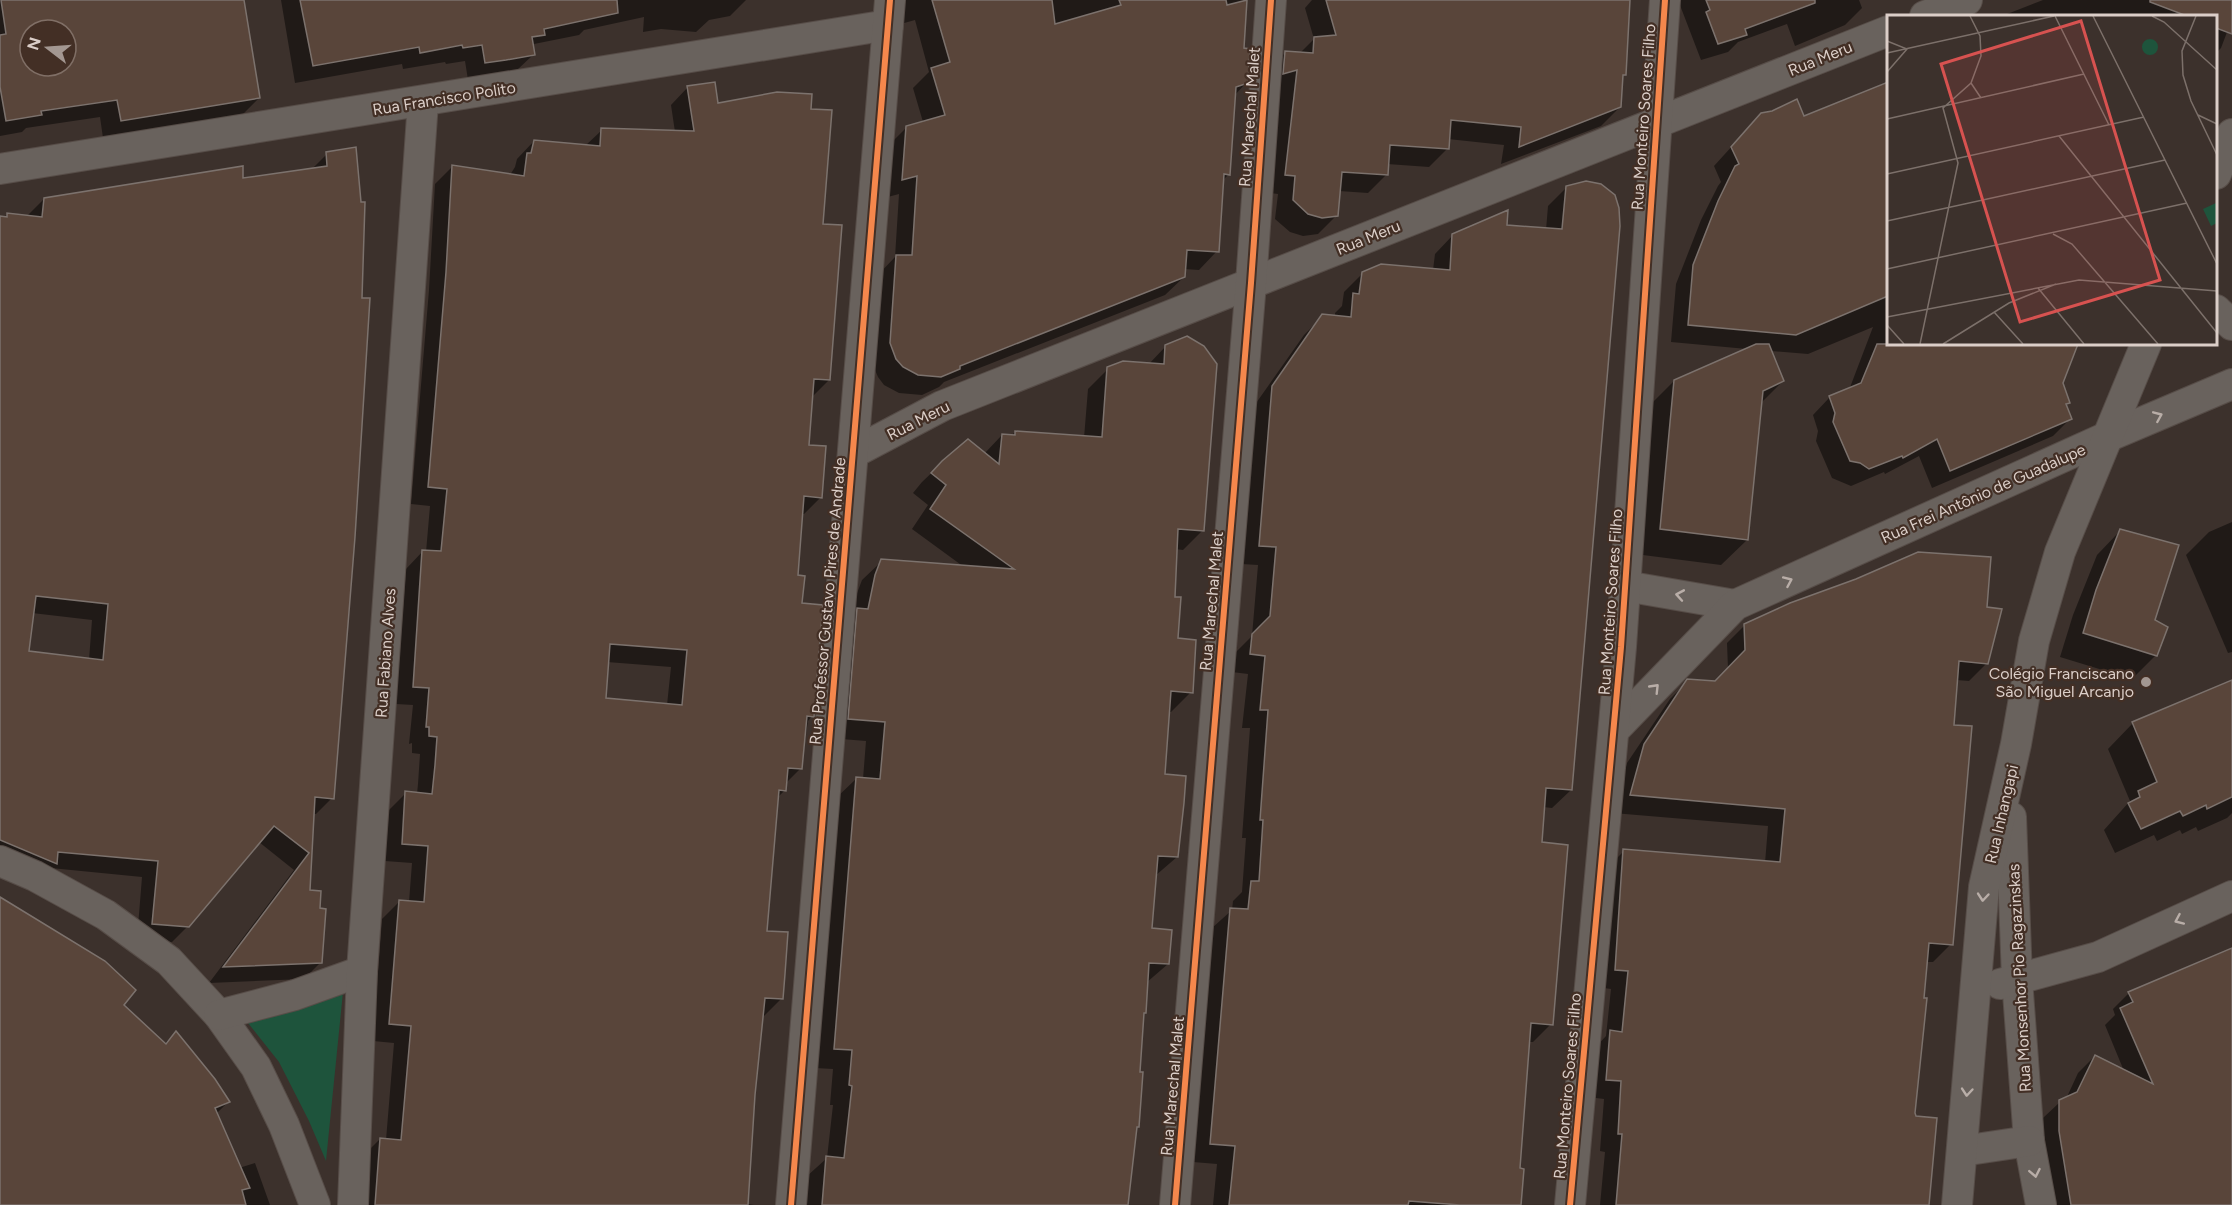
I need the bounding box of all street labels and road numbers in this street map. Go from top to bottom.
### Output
street label: Rua Monteiro Soares Filho [1628,23,1659,211]
street label: Rua Meru [1785,37,1855,80]
street label: Rua Marechal Malet [1235,46,1264,188]
street label: Rua Francisco Polito [371,78,517,119]
street label: Rua Meru [1333,216,1403,259]
street label: Rua Meru [884,397,953,444]
street label: Rua Frei Antônio de Guadalupe [1878,440,2089,547]
street label: Rua Professor Gustavo Pires de Andrade [805,456,850,746]
street label: Rua Monteiro Soares Filho [1595,508,1626,696]
street label: Rua Marechal Malet [1196,530,1227,672]
street label: Rua Fabiano Alves [371,588,400,718]
street label: Rua Inhangapi [1981,763,2022,865]
street label: Rua Monsenhor Pio Ragazinskas [2004,863,2035,1093]
street label: Rua Monteiro Soares Filho [1550,992,1585,1180]
street label: Rua Marechal Malet [1157,1015,1188,1157]

